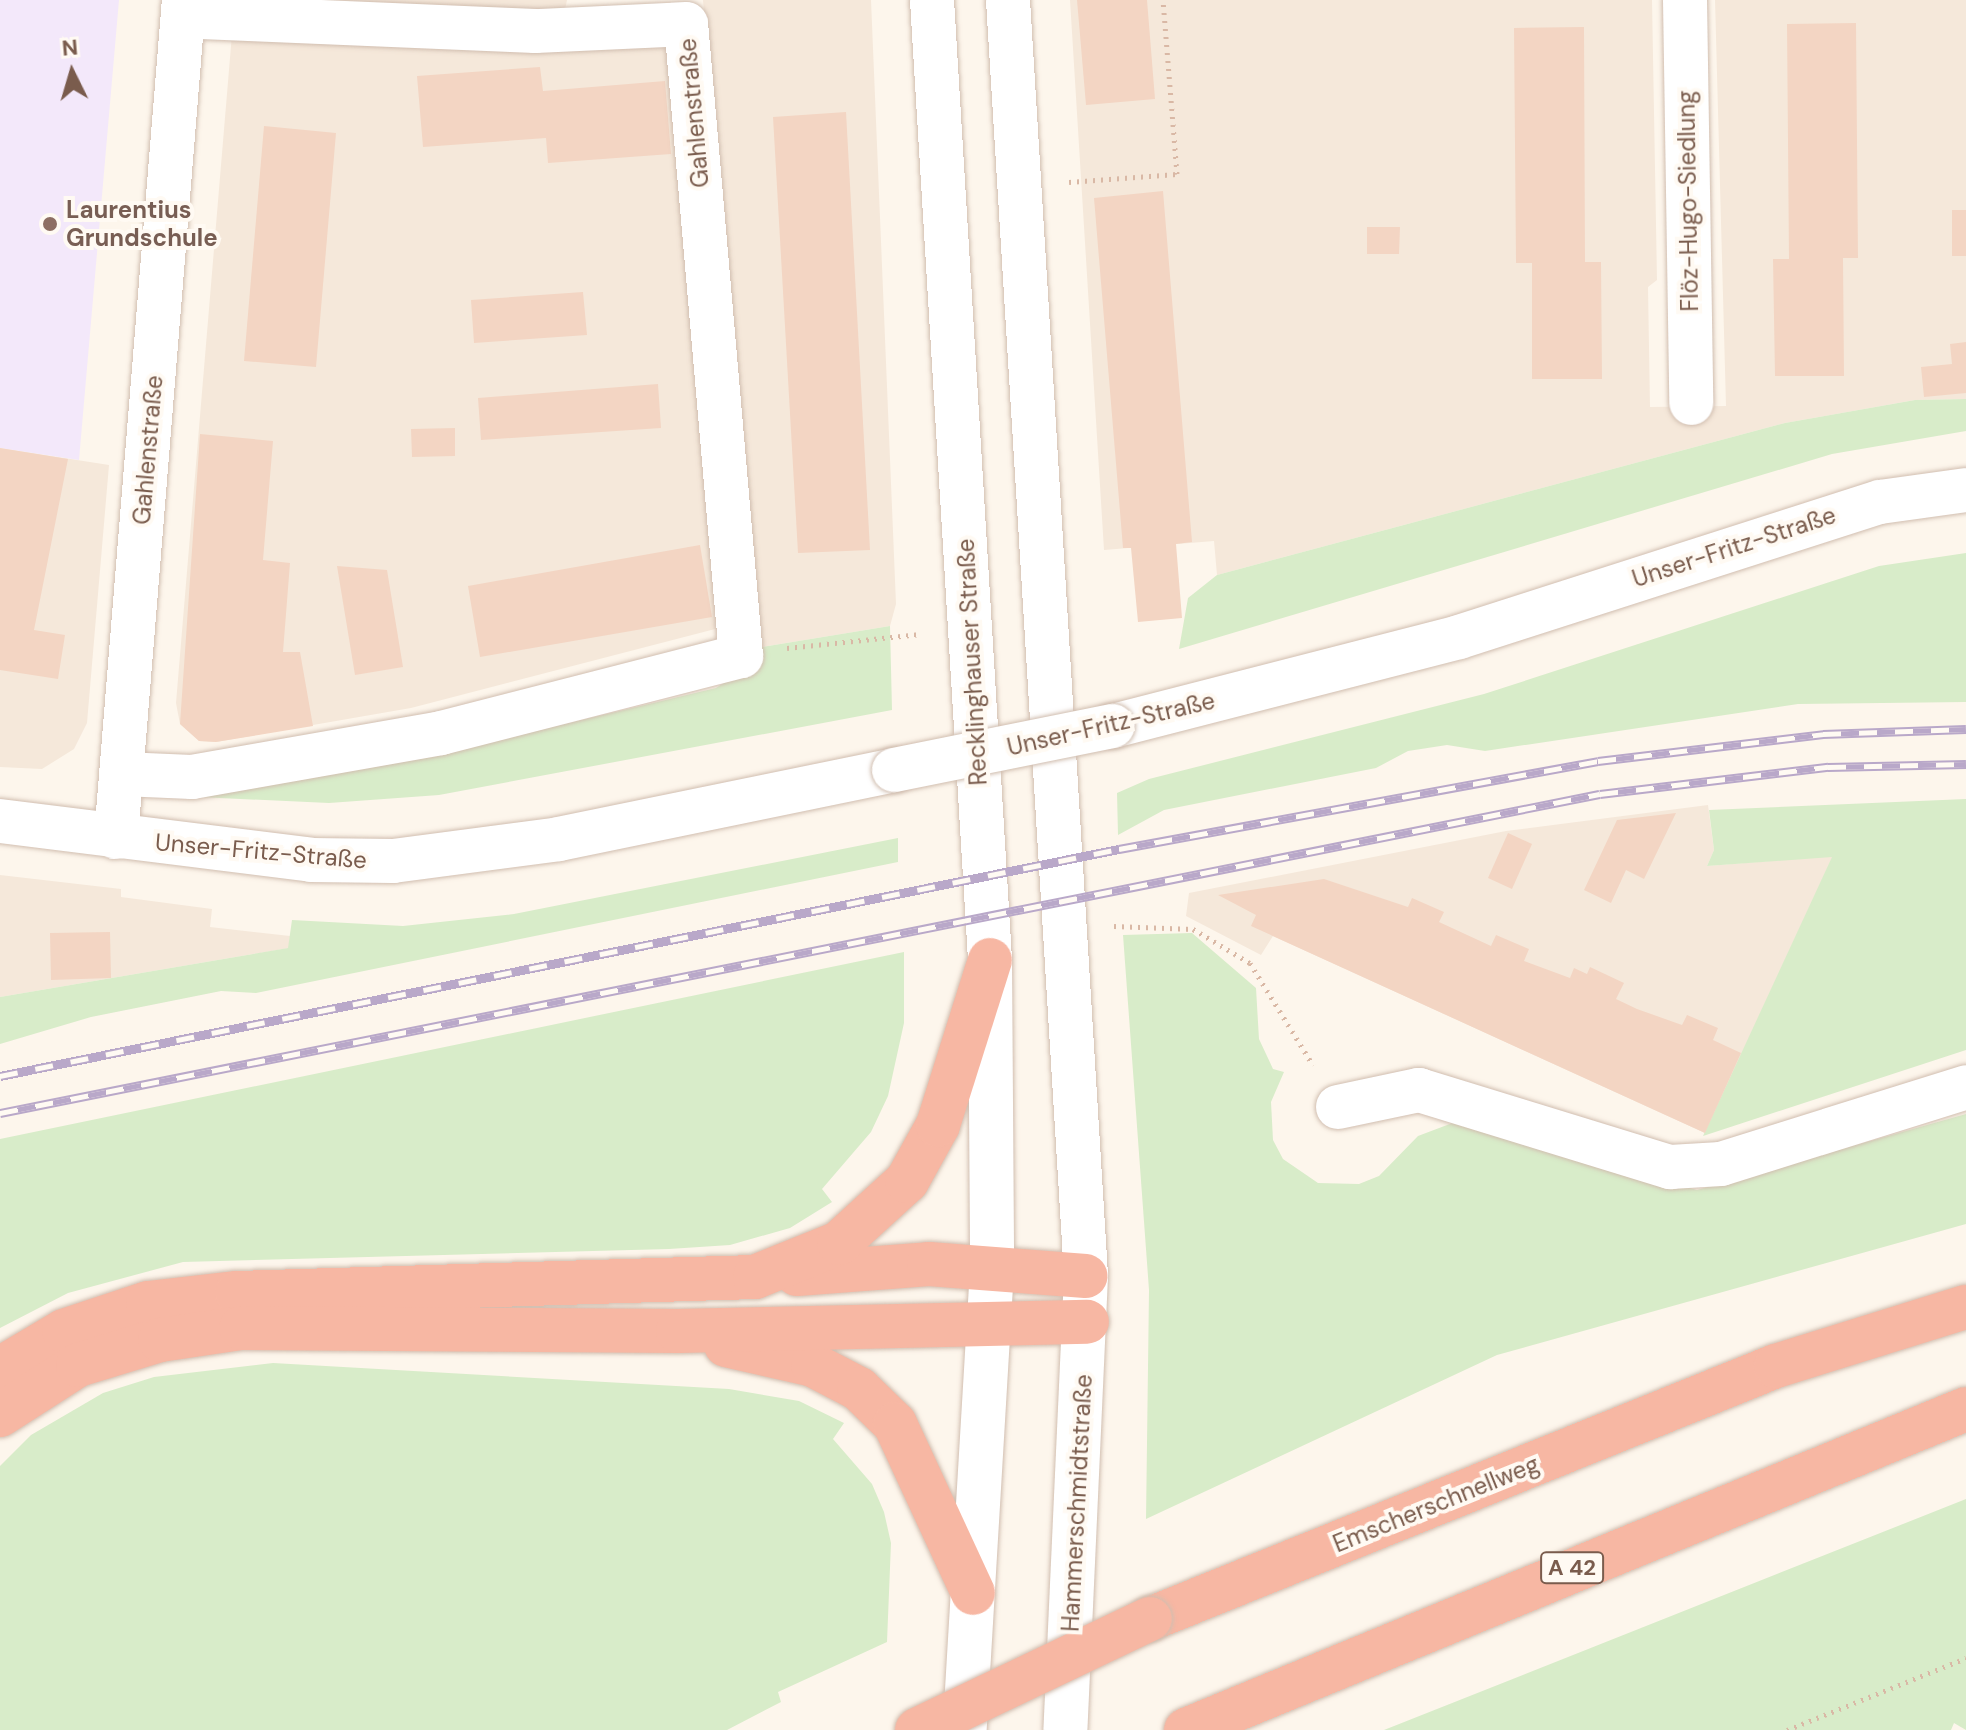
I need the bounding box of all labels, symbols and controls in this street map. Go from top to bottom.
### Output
north arrow [32,32,112,112]
text: N [61,32,79,63]
street label: Gahlenstraße [673,37,715,189]
street label: Flöz-Hugo-Siedlung [1672,90,1704,312]
place label: Laurentius Grundschule [66,196,218,252]
marker: Laurentius Grundschule [41,215,59,233]
street label: Gahlenstraße [127,374,169,526]
street label: Unser-Fritz-Straße [1629,500,1839,594]
street label: Recklinghauser Straße [951,538,993,786]
street label: Unser-Fritz-Straße [1004,686,1218,762]
street label: Unser-Fritz-Straße [154,827,368,875]
street label: Hammerschmidtstraße [1056,1373,1098,1633]
street label: Emscherschnellweg [1329,1450,1543,1558]
road number: A 42 [1540,1550,1604,1586]

